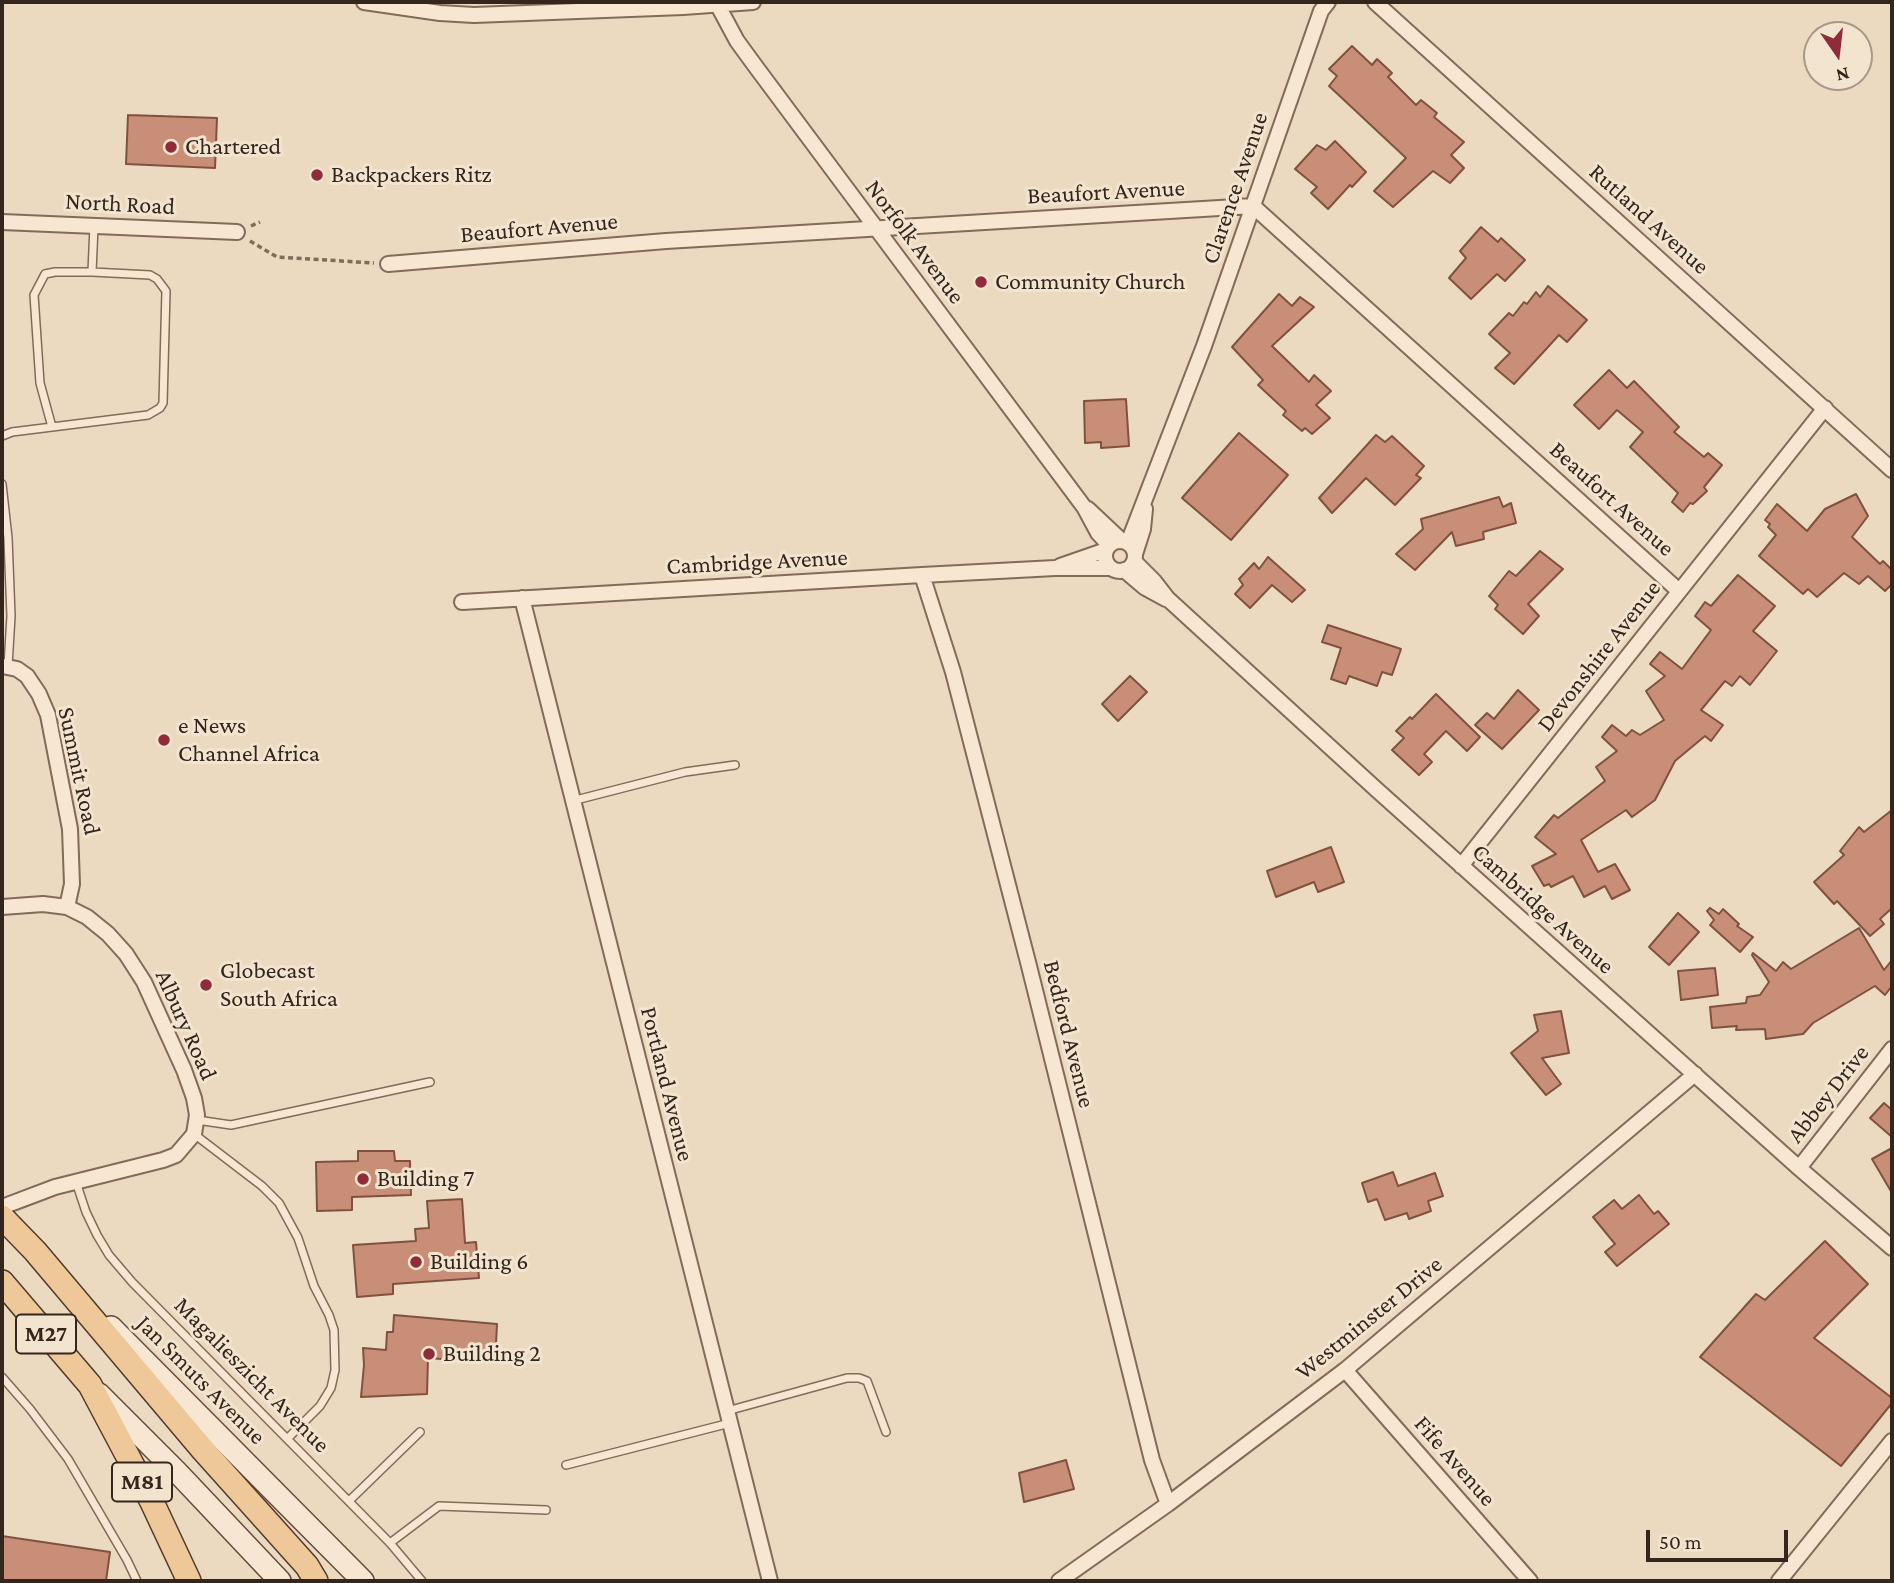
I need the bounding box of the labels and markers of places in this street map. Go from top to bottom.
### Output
place label: Chartered [185,133,281,161]
marker: Chartered [163,139,179,155]
place label: Backpackers Ritz [331,161,492,189]
marker: Backpackers Ritz [309,167,325,183]
place label: Community Church [995,268,1185,296]
marker: Community Church [973,274,989,290]
place label: e News Channel Africa [178,712,320,768]
marker: e News Channel Africa [156,732,172,748]
place label: Globecast South Africa [220,957,338,1013]
marker: Globecast South Africa [198,977,214,993]
place label: Building 7 [377,1165,474,1193]
marker: Building 7 [355,1171,371,1187]
place label: Building 6 [430,1248,529,1276]
marker: Building 6 [408,1254,424,1270]
place label: Building 2 [443,1340,541,1368]
marker: Building 2 [421,1346,437,1362]

